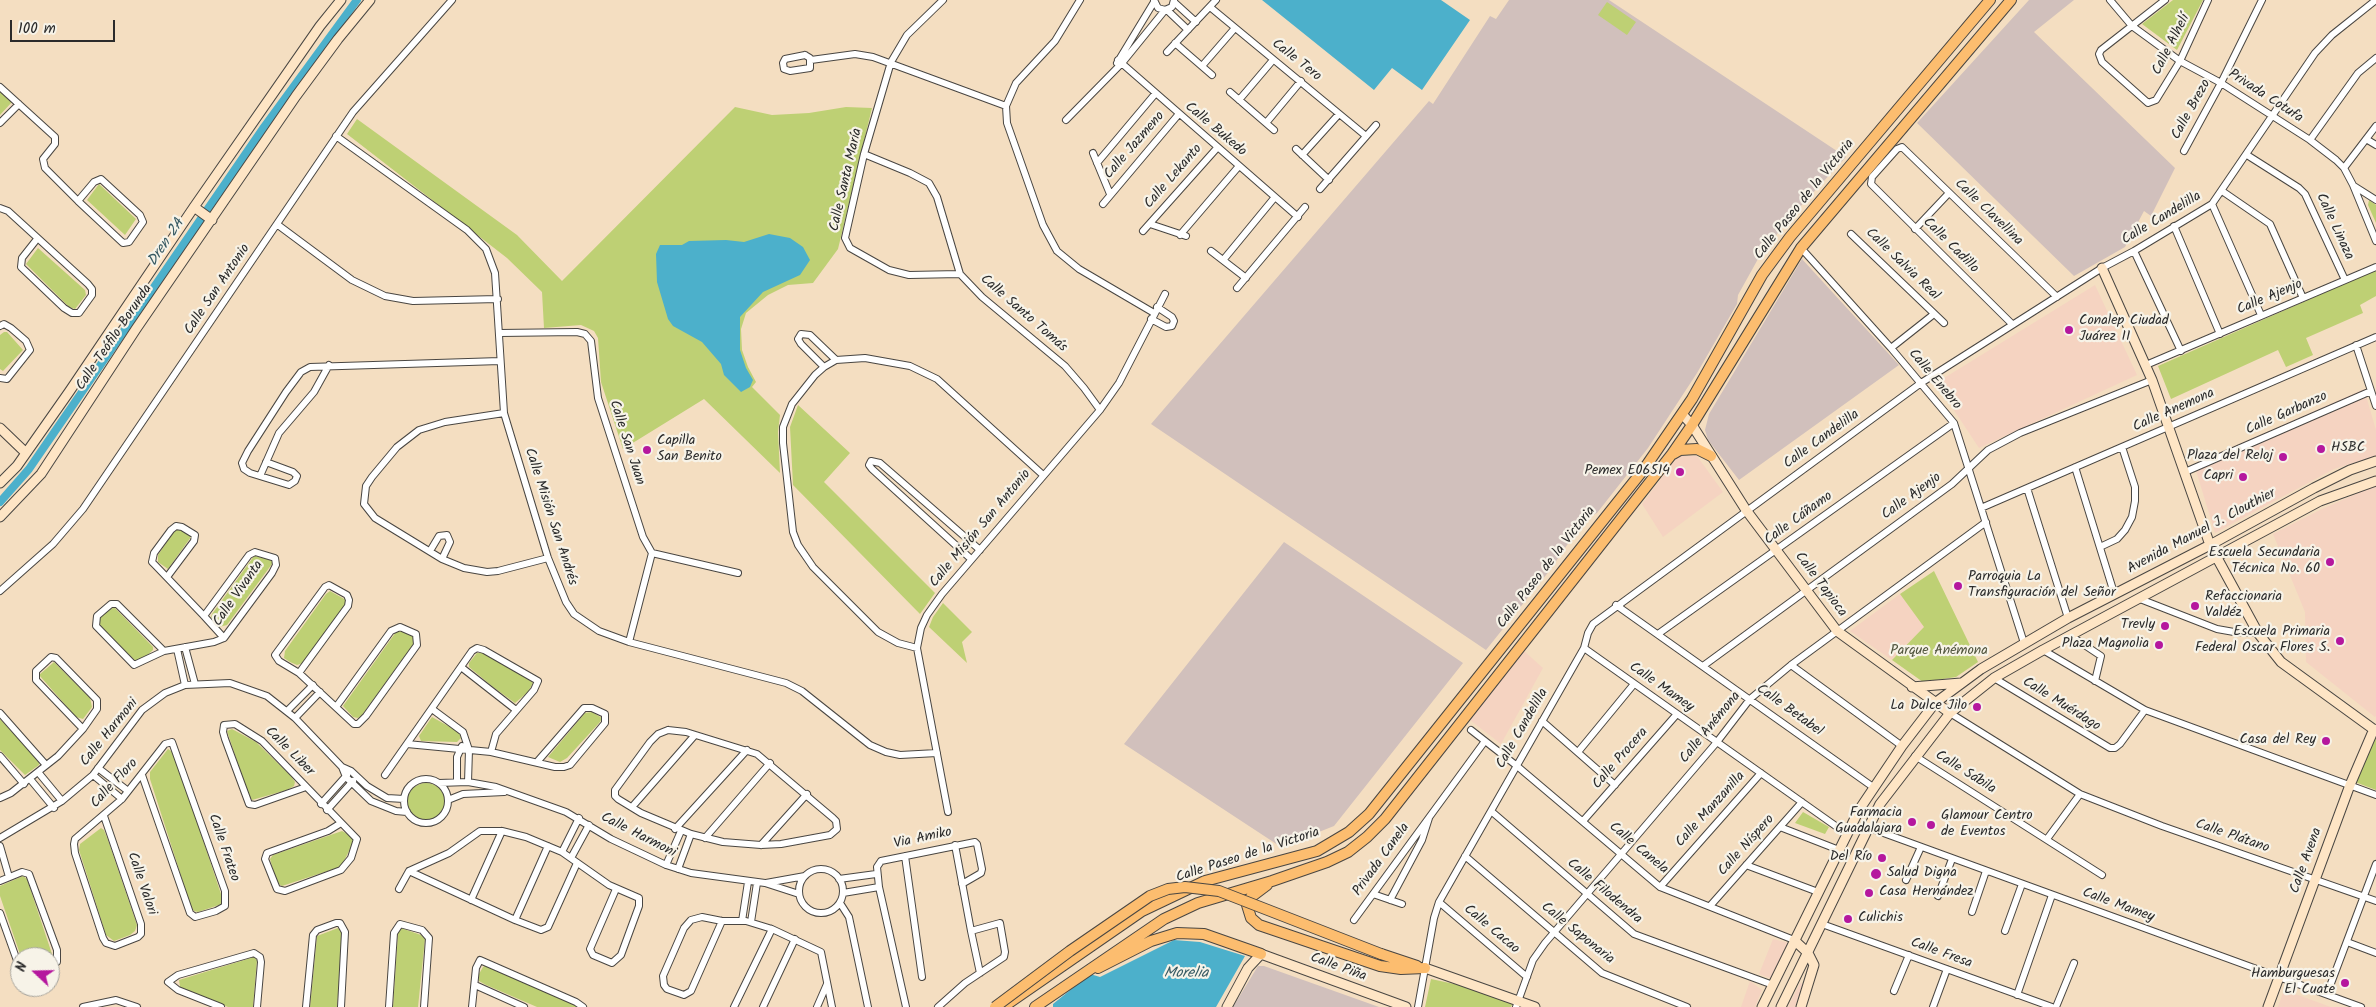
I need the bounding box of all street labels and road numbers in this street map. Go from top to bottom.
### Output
street label: Calle Alhelí [2149,12,2195,78]
street label: Calle Tero [1268,36,1324,86]
street label: Privada Cotufa [2224,67,2306,127]
street label: Calle Brezo [2169,77,2215,143]
street label: Calle Bukedo [1181,99,1249,161]
street label: Calle Jazmeno [1101,109,1169,183]
street label: Calle Santa María [827,127,867,233]
street label: Calle Paseo de la Victoria [1751,136,1859,264]
street label: Calle Lekanto [1141,141,1207,213]
street label: Calle Clavellina [1950,176,2026,250]
street label: Calle Candelilla [2119,189,2205,249]
street label: Calle Linaza [2311,191,2357,263]
street label: Calle Cadillo [1919,215,1981,277]
street label: Calle Salvia Real [1861,225,1943,305]
street label: Calle San Antonio [181,241,255,339]
street label: Calle Santo Tomás [976,272,1070,356]
street label: Calle Ajenjo [2235,277,2305,319]
street label: Calle Teófilo Borunda [73,282,157,394]
street label: Calle Enebro [1904,346,1964,414]
street label: Calle Anemona [2131,386,2217,436]
street label: Calle Garbanzo [2244,389,2330,439]
street label: Calle San Juan [604,399,648,487]
street label: Calle Candelilla [1781,407,1863,473]
street label: Calle Misión San Andrés [520,446,580,588]
street label: Calle Misión San Antonio [927,467,1035,591]
street label: Calle Ajenjo [1879,470,1945,524]
street label: Avenida Manuel J. Clouthier [2125,486,2279,578]
street label: Calle Cáñamo [1762,489,1836,549]
street label: Calle Paseo de la Victoria [1494,504,1600,632]
street label: Calle Tapioca [1790,549,1850,621]
street label: Calle Vivanta [210,558,268,630]
street label: Calle Mamey [1625,660,1697,716]
street label: Calle Muérdago [2019,674,2103,736]
street label: Calle Betabel [1753,681,1825,741]
street label: Calle Candelilla [1493,686,1553,772]
street label: Calle Anémona [1677,689,1745,767]
street label: Calle Harmoni [77,696,143,770]
street label: Calle Liber [261,724,317,780]
street label: Calle Procera [1590,725,1652,793]
street label: Calle Sábila [1932,748,1998,798]
street label: Calle Floro [88,756,142,812]
street label: Calle Manzanilla [1673,769,1749,851]
street label: Calle Harmoni [597,810,679,862]
street label: Calle Frateo [204,812,242,884]
street label: Calle Níspero [1715,812,1779,880]
street label: Calle Plátano [2193,816,2271,858]
street label: Calle Canela [1605,819,1671,879]
street label: Privada Canela [1350,820,1414,900]
street label: Via Amiko [892,825,954,853]
street label: Calle Paseo de la Victoria [1174,825,1322,887]
street label: Calle Avena [2287,826,2327,896]
street label: Calle Valori [122,850,160,918]
street label: Calle Filodendra [1563,856,1645,928]
street label: Calle Mamey [2080,885,2156,927]
street label: Calle Saponaria [1537,899,1617,969]
street label: Calle Cacao [1460,902,1522,958]
street label: Calle Fresa [1908,935,1974,973]
street label: Calle Piña [1308,950,1368,986]

